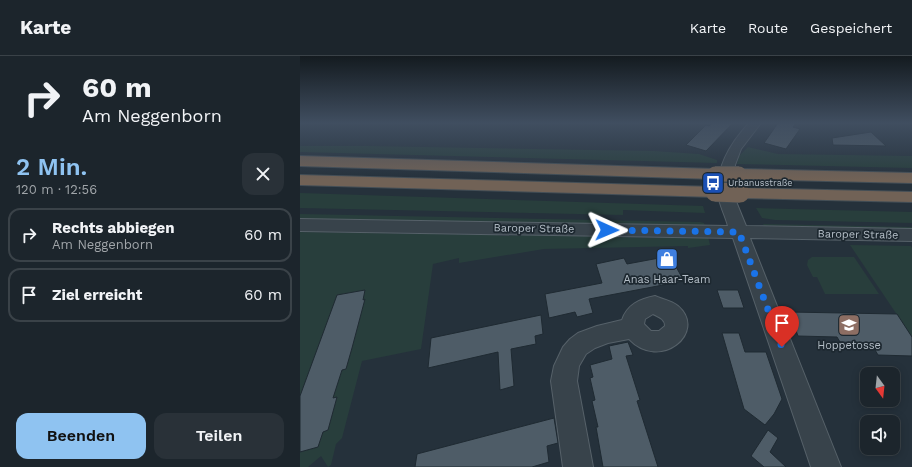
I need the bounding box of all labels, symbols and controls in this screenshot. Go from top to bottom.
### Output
text: Karte [20,16,71,39]
text: Karte [690,20,726,36]
text: Route [748,20,788,36]
text: Gespeichert [810,20,892,36]
text: 60 m [82,71,152,104]
icon: right [16,72,68,124]
text: Am Neggenborn [82,105,222,126]
text: 2 Min. [16,153,87,181]
button: close [242,153,284,195]
bus stop icon: Urbanusstraße [700,170,726,196]
place label: Urbanusstraße [728,178,793,188]
text: 120 m · 12:56 [16,182,97,197]
position arrow [586,209,628,251]
text: Rechts abbiegen [52,219,174,237]
street label: Baroper Straße [493,221,575,236]
icon: right [18,224,40,246]
text: 60 m [244,226,282,244]
street label: Baroper Straße [817,227,899,242]
text: Am Neggenborn [52,237,153,252]
shop icon: Anas Haar-Team [654,246,680,272]
place label: Anas Haar-Team [623,273,711,286]
icon: arrive [18,284,40,306]
text: Ziel erreicht [52,286,142,304]
text: 60 m [244,286,282,304]
pin [765,306,799,347]
icon: arrive [771,312,793,334]
school or university icon: Hoppetosse [836,312,862,338]
place label: Hoppetosse [817,339,881,352]
north arrow [860,367,900,407]
map controls [860,367,900,455]
button: Beenden [16,413,146,459]
button: Teilen [154,413,284,459]
button: sound [860,415,900,455]

